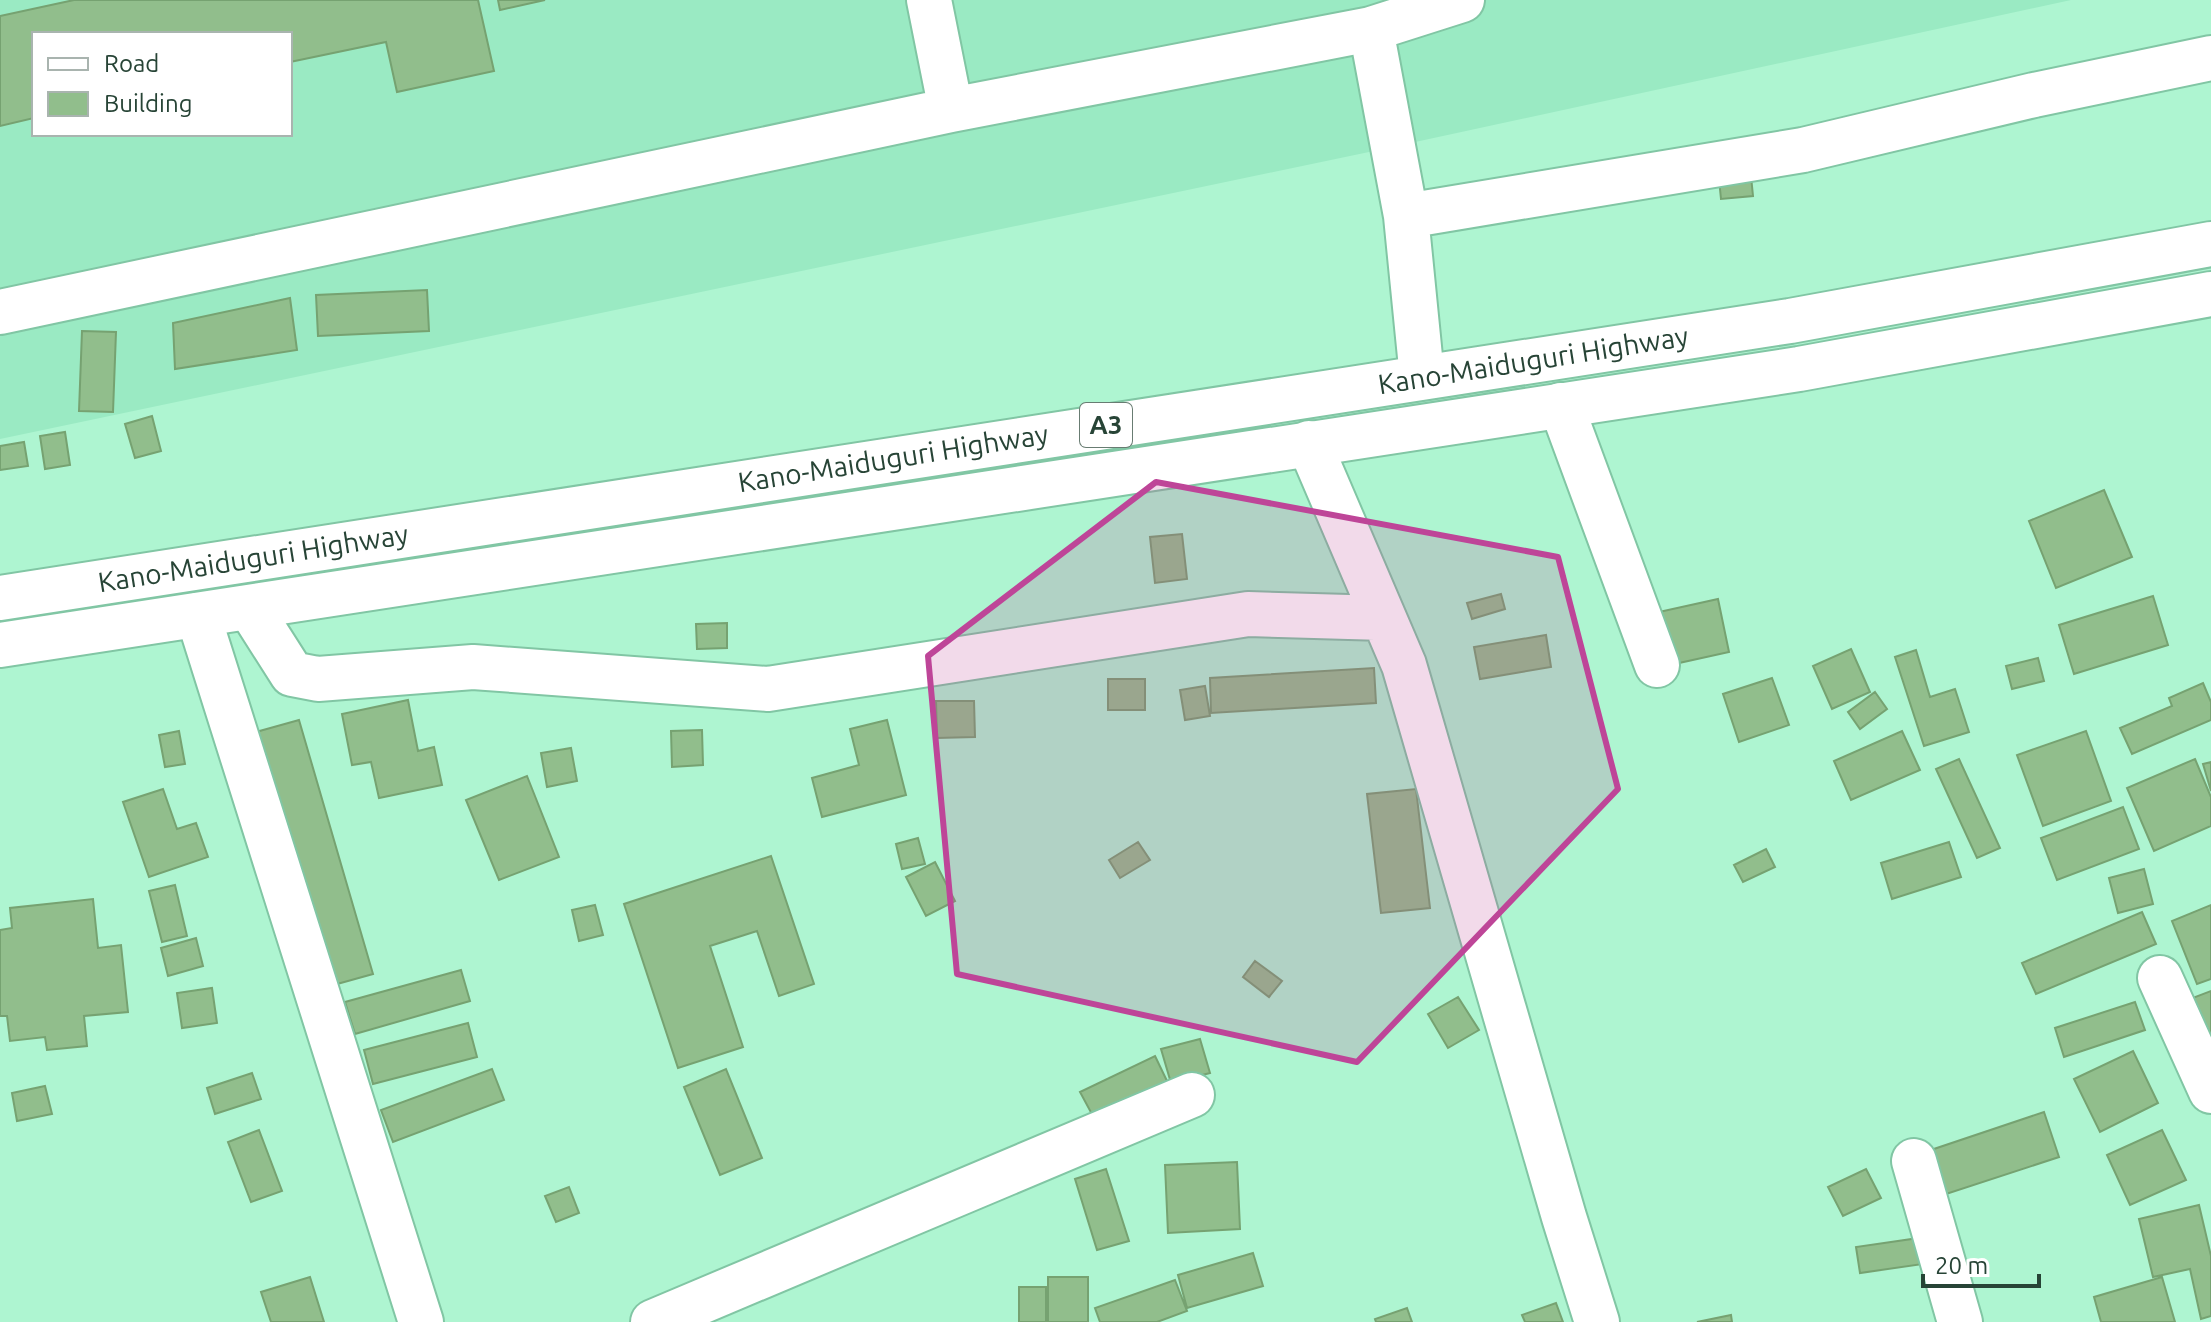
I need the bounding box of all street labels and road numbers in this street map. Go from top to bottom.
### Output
street label: Kano-Maiduguri Highway [1376,320,1690,399]
road number: A3 [1080,403,1132,447]
street label: Kano-Maiduguri Highway [736,418,1050,497]
street label: Kano-Maiduguri Highway [96,518,410,597]

